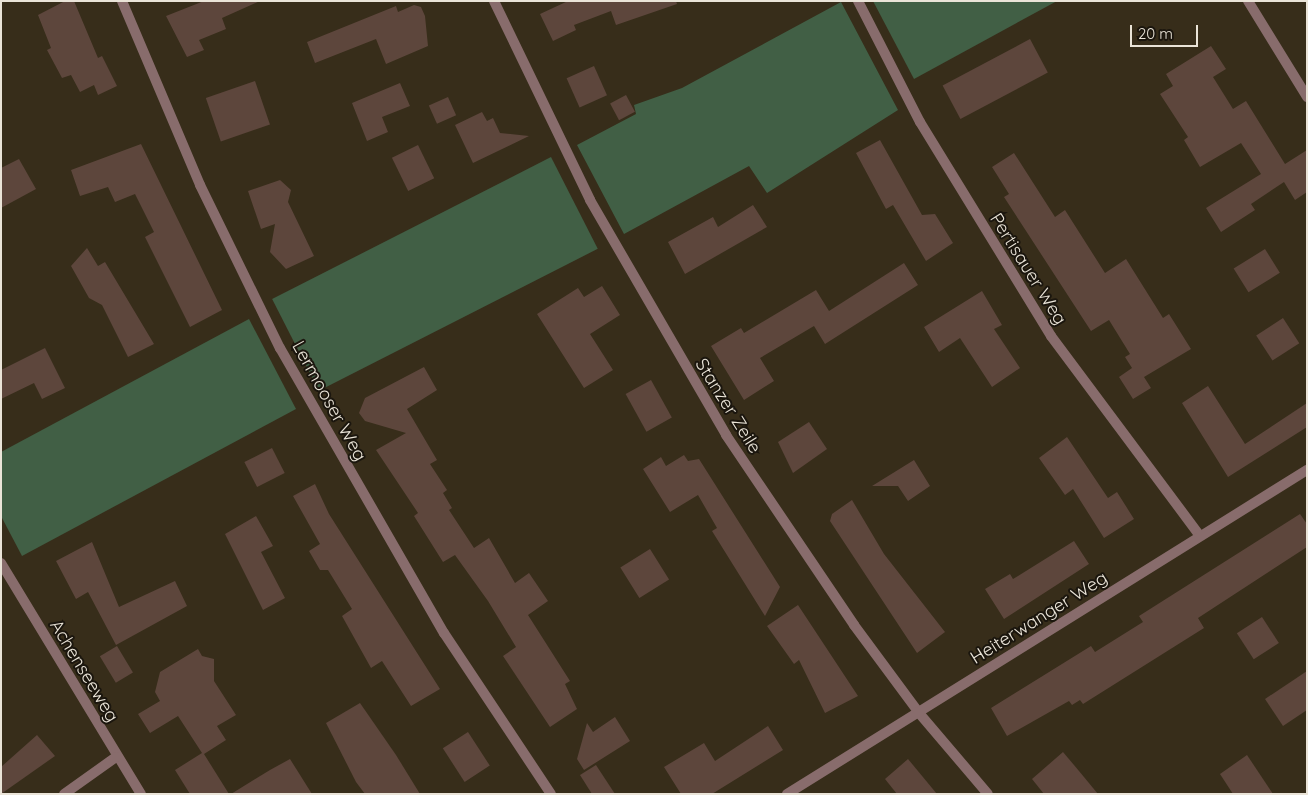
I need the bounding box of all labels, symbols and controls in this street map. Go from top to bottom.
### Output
scale bar [1133,15,1200,47]
text: 20 m [1138,24,1173,43]
street label: Pertisauer Weg [985,209,1071,329]
street label: Lermooser Weg [287,337,371,465]
street label: Stanzer Zeile [690,355,766,457]
street label: Heiterwanger Weg [967,567,1111,669]
street label: Achenseeweg [45,616,123,726]

